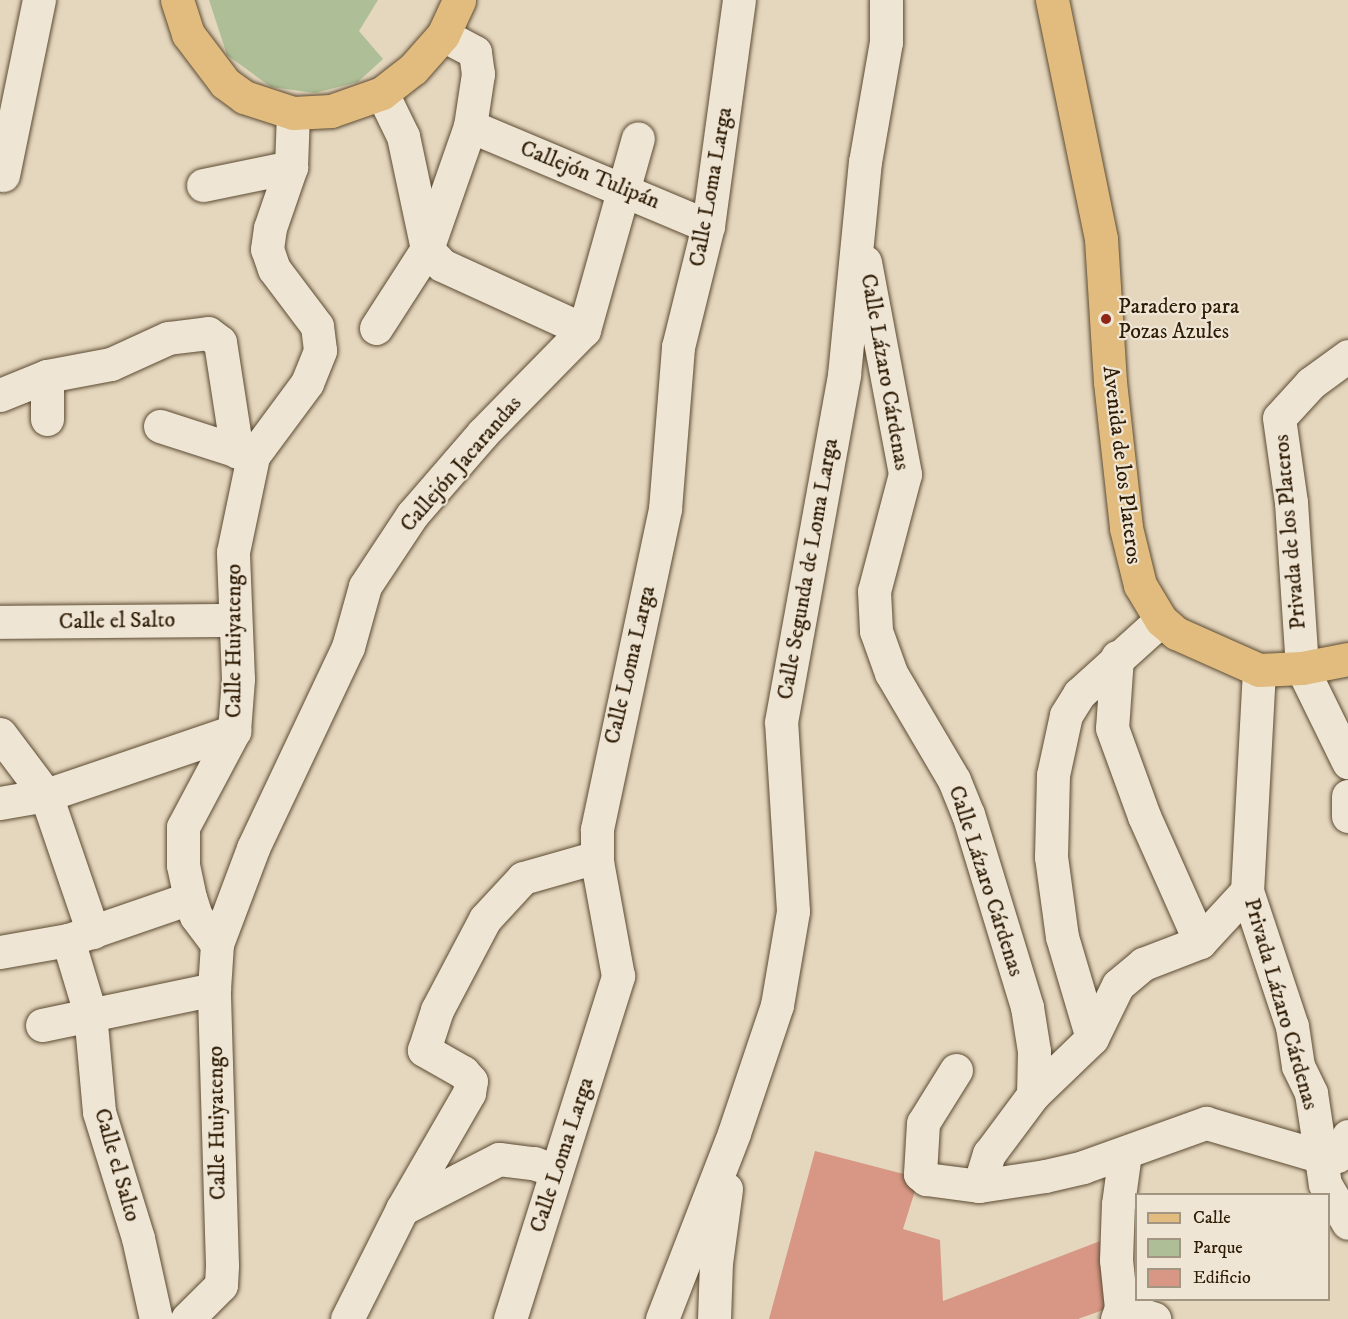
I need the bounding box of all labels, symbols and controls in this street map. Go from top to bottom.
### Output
street label: Calle Loma Larga [684,105,738,269]
street label: Callejón Tulipán [516,135,664,215]
street label: Calle Lázaro Cárdenas [855,272,915,472]
place label: Paradero para Pozas Azules [1118,293,1239,344]
marker: Paradero para Pozas Azules [1099,312,1113,326]
street label: Avenida de los Plateros [1097,364,1147,566]
street label: Callejón Jacarandas [395,391,527,537]
street label: Privada de los Plateros [1268,433,1312,631]
street label: Calle Segunda de Loma Larga [772,436,844,702]
street label: Calle Huiyatengo [221,564,247,718]
street label: Calle Loma Larga [599,583,661,747]
street label: Calle el Salto [59,607,175,635]
street label: Calle Lázaro Cárdenas [943,782,1029,980]
street label: Privada Lázaro Cárdenas [1238,895,1324,1113]
street label: Calle Huiyatengo [202,1046,232,1200]
street label: Calle Loma Larga [524,1074,600,1236]
street label: Calle el Salto [88,1105,146,1225]
legend [1135,1193,1330,1301]
text: Calle [1193,1207,1231,1229]
text: Parque [1193,1237,1243,1259]
text: Edificio [1193,1267,1251,1289]

